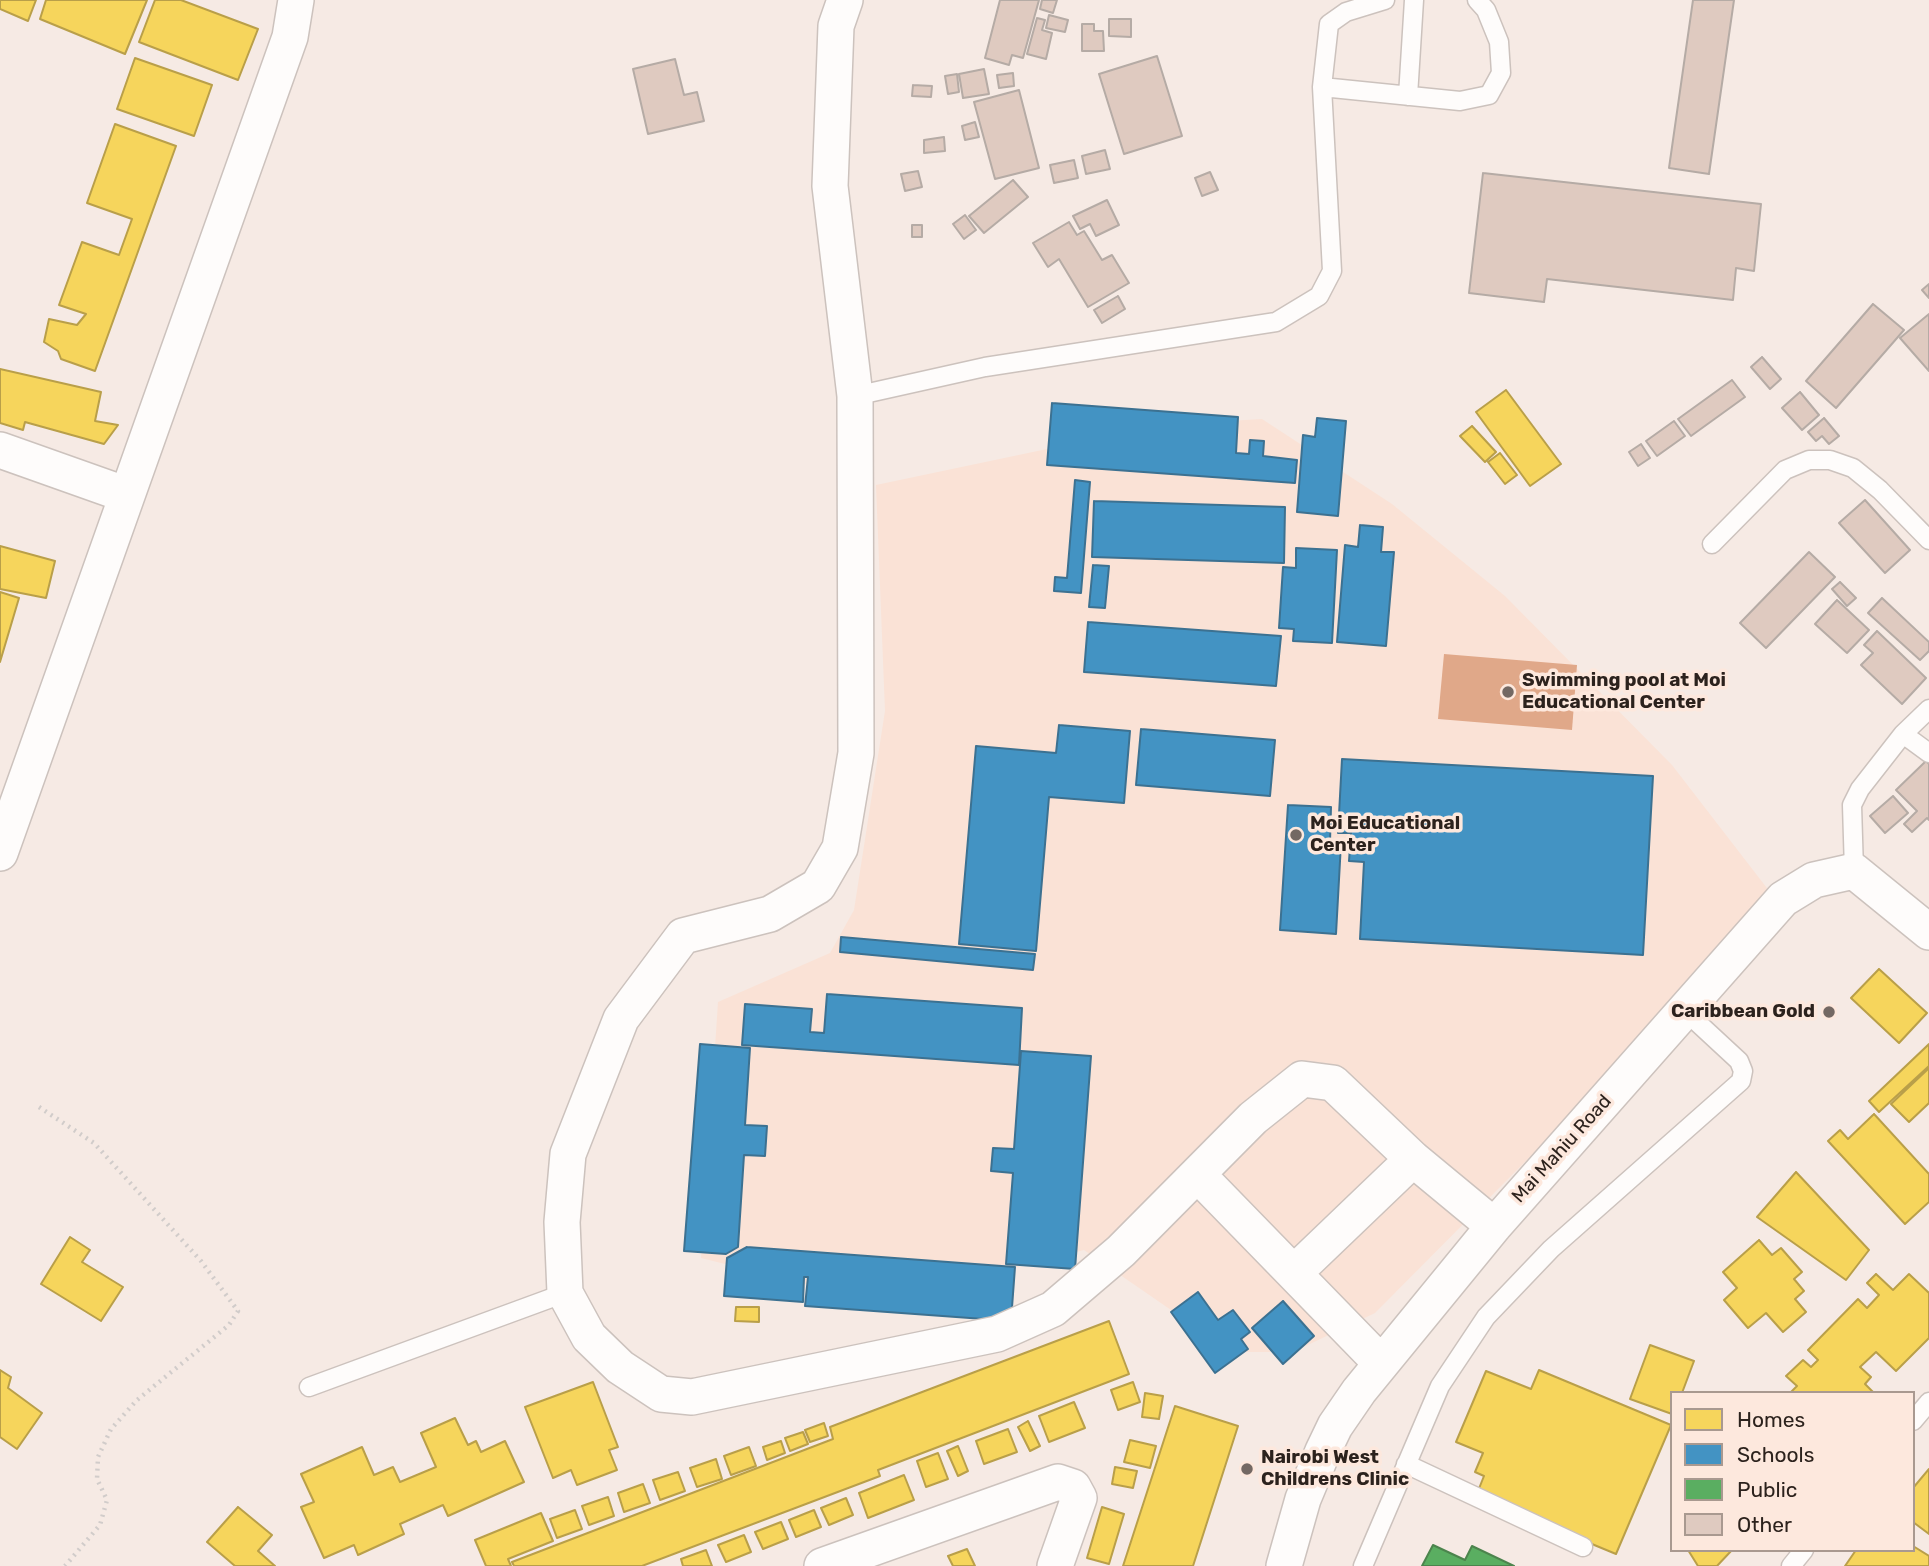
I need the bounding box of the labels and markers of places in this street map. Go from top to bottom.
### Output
place label: Swimming pool at Moi Educational Center [1522,670,1726,714]
marker: Swimming pool at Moi Educational Center [1500,684,1516,700]
place label: Moi Educational Center [1310,813,1460,857]
marker: Moi Educational Center [1288,827,1304,843]
place label: Caribbean Gold [1671,1001,1815,1023]
marker: Caribbean Gold [1821,1004,1837,1020]
place label: Nairobi West Childrens Clinic [1261,1447,1409,1491]
marker: Nairobi West Childrens Clinic [1239,1461,1255,1477]

